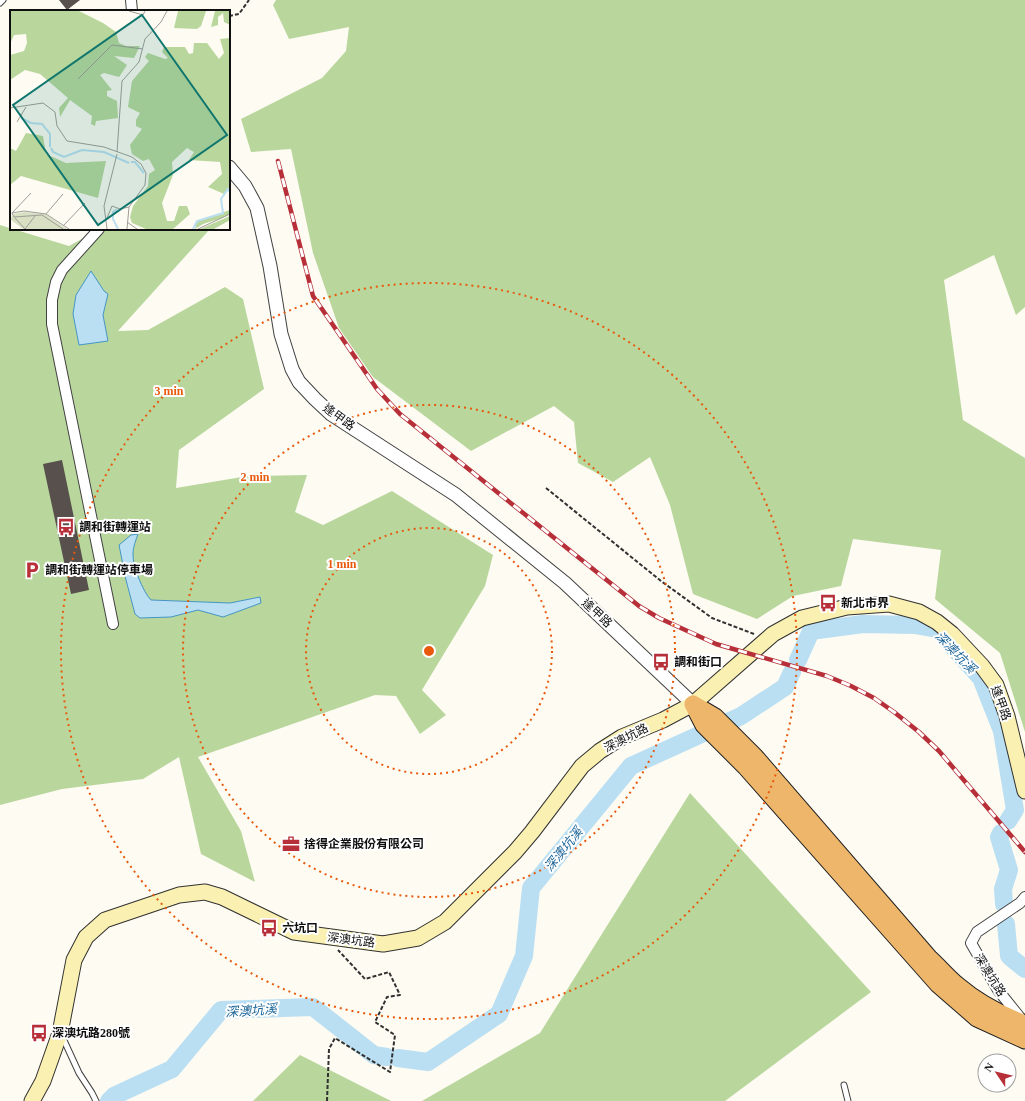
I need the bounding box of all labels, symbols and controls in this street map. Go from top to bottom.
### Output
inset map [10,10,230,230]
text: 3 min [154,384,184,398]
street label: 逢甲路 [320,401,358,433]
text: 2 min [240,470,270,484]
bus stop icon: 調和街轉運站 [56,517,76,537]
place label: 調和街轉運站 [79,520,151,534]
text: 1 min [327,557,357,571]
parking icon: 調和街轉運站停車場 [22,560,42,580]
place label: 調和街轉運站停車場 [45,563,153,577]
bus stop icon: 新北市界 [818,593,838,613]
street label: 逢甲路 [579,596,615,630]
place label: 新北市界 [841,596,889,610]
water label: 深澳坑溪 [932,628,980,678]
centre of rings [422,644,436,658]
bus stop icon: 調和街口 [651,652,671,672]
place label: 調和街口 [674,655,722,669]
street label: 逢甲路 [988,684,1014,722]
street label: 深澳坑路 [601,721,651,755]
water label: 深澳坑溪 [541,823,587,874]
office icon: 捨得企業股份有限公司 [281,834,301,854]
place label: 捨得企業股份有限公司 [304,837,424,851]
bus stop icon: 六坑口 [259,918,279,938]
place label: 六坑口 [282,921,318,935]
street label: 深澳坑路 [326,930,376,950]
street label: 深澳坑路 [971,951,1009,999]
water label: 深澳坑溪 [225,1001,279,1020]
bus stop icon: 深澳坑路280號 [29,1023,49,1043]
place label: 深澳坑路280號 [52,1026,130,1040]
north arrow [977,1053,1017,1093]
text: N [982,1061,996,1074]

